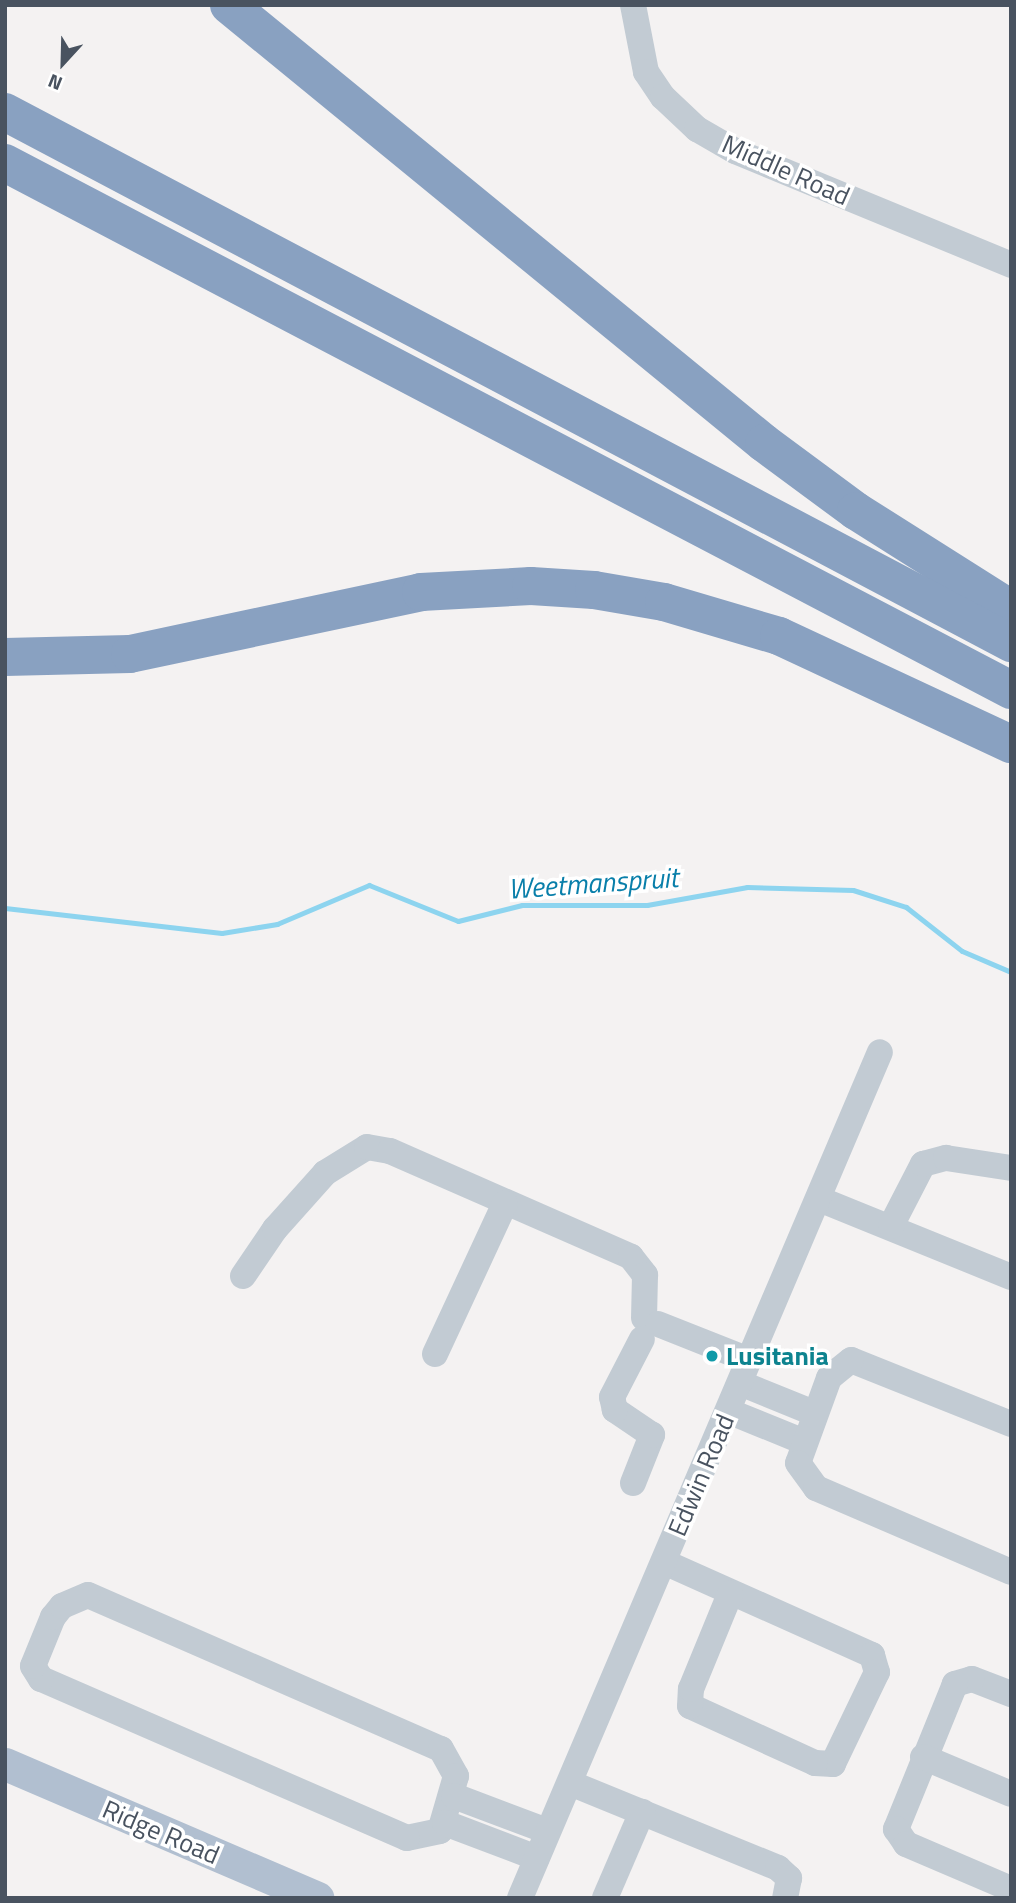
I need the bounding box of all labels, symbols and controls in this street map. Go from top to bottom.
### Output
north arrow [28,28,98,98]
text: N [43,67,66,99]
street label: Middle Road [717,128,855,212]
water label: Weetmanspruit [507,860,679,906]
place label: Lusitania [726,1340,829,1372]
marker: Lusitania [704,1348,720,1364]
street label: Edwin Road [661,1409,741,1541]
street label: Ridge Road [98,1793,224,1871]

